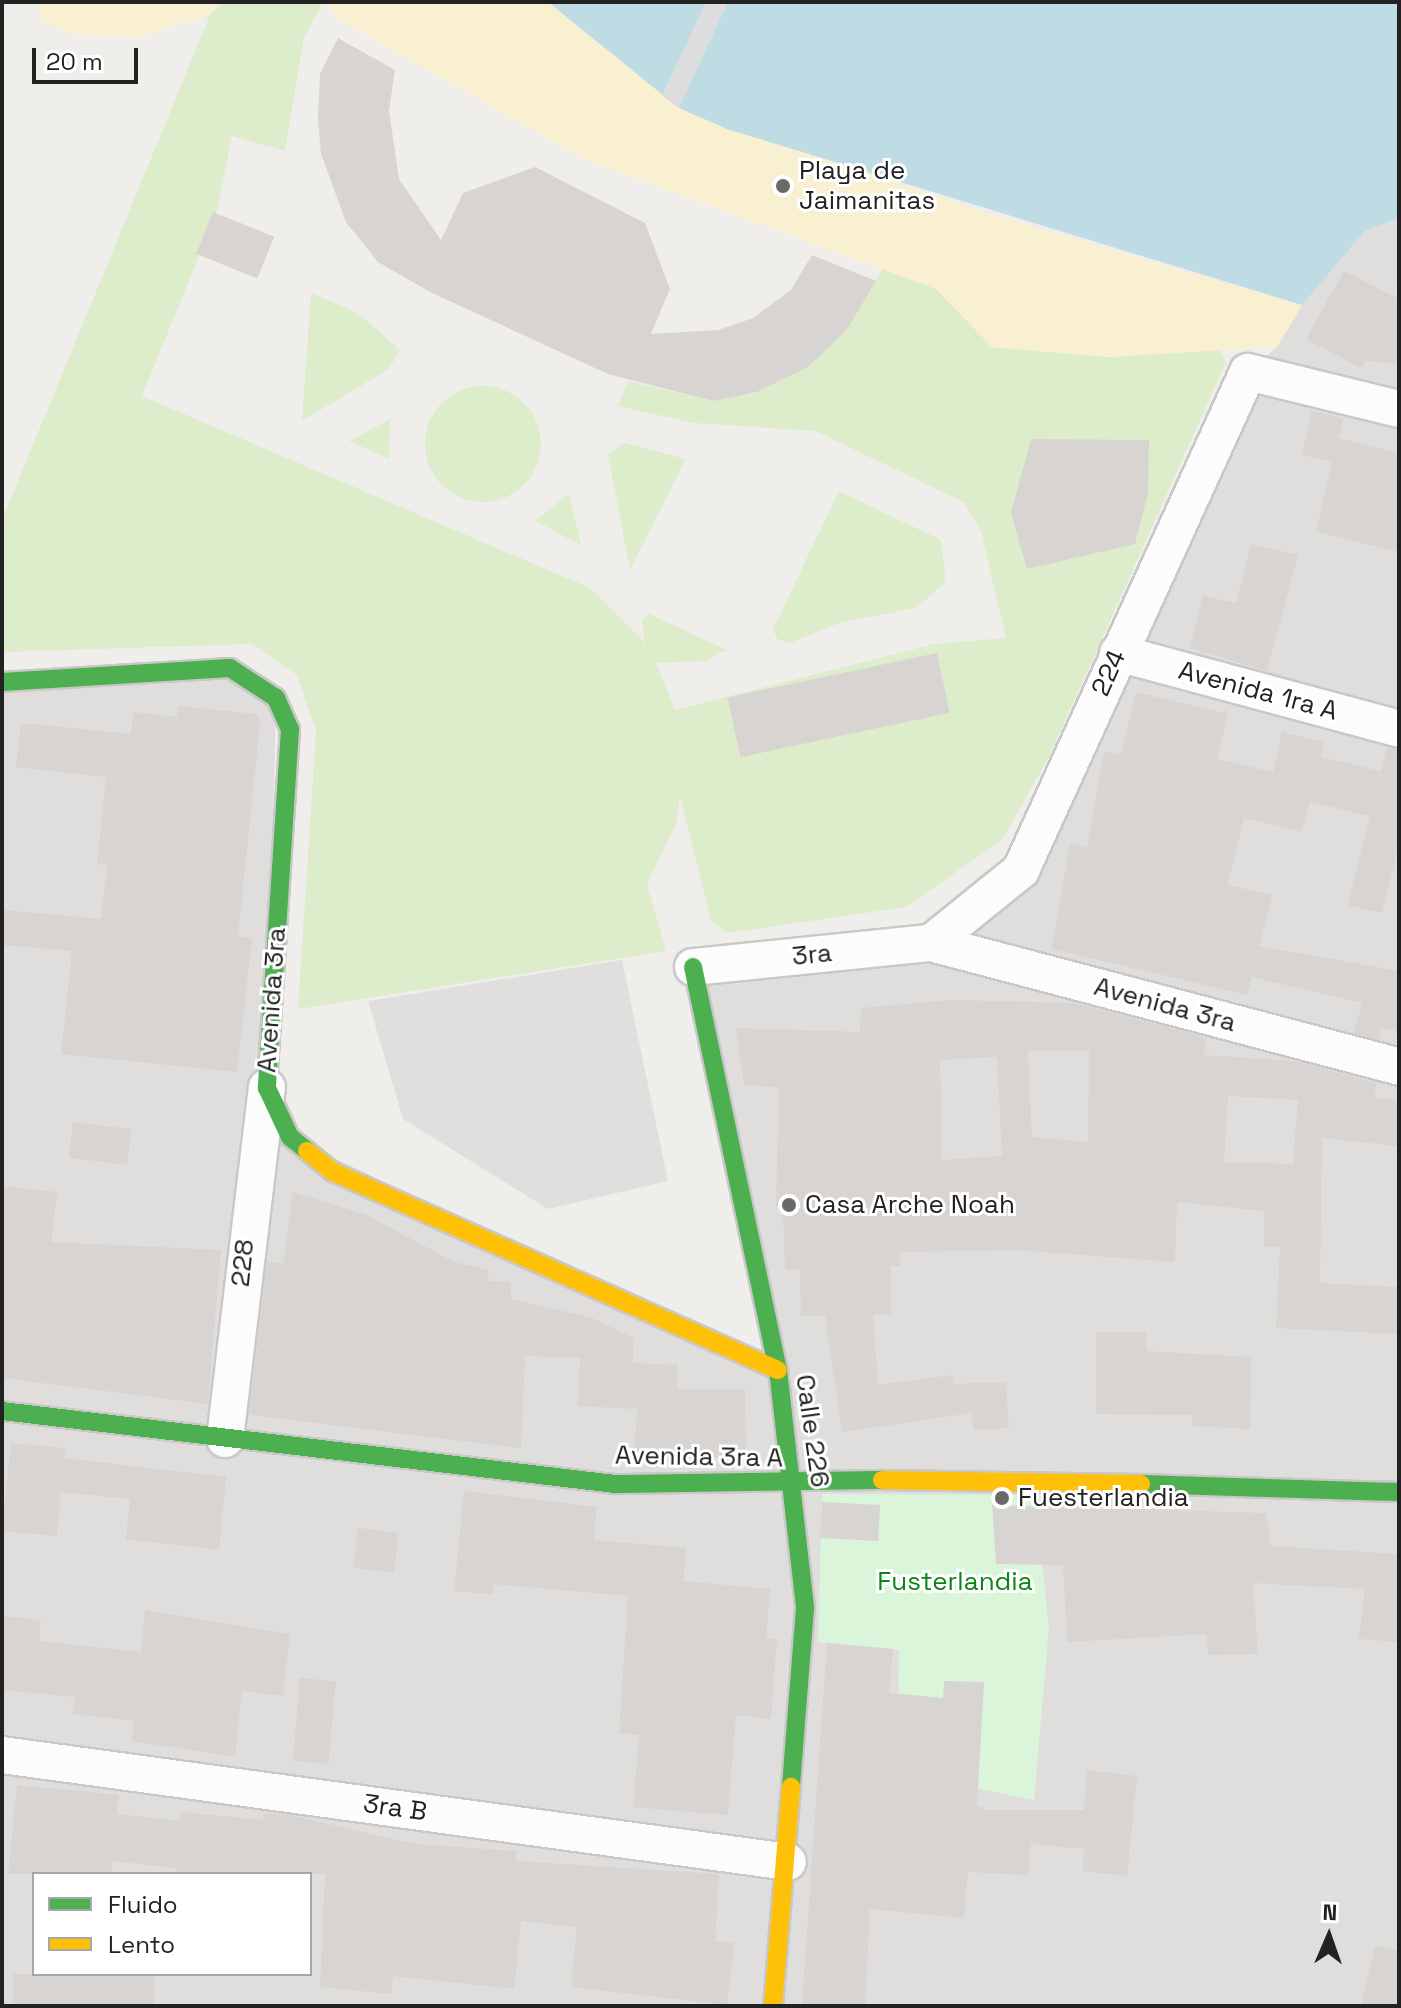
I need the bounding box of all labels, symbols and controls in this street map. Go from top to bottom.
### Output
scale bar [36,32,142,82]
text: 20 m [46,46,103,77]
place label: Playa de Jaimanitas [799,155,935,216]
marker: Playa de Jaimanitas [774,177,792,195]
street label: 224 [1085,645,1133,701]
street label: Avenida 1ra A [1175,655,1341,727]
street label: Avenida 3ra [251,926,293,1074]
street label: 3ra [790,937,834,973]
street label: Avenida 3ra [1091,971,1239,1039]
place label: Casa Arche Noah [805,1189,1015,1221]
marker: Casa Arche Noah [780,1196,798,1214]
street label: 228 [225,1238,261,1288]
street label: Calle 226 [789,1373,835,1489]
street label: Avenida 3ra A [614,1440,784,1474]
place label: Fuesterlandia [1018,1482,1189,1514]
marker: Fuesterlandia [993,1489,1011,1507]
park label: Fusterlandia [877,1566,1033,1598]
street label: 3ra B [361,1788,429,1828]
legend [32,1872,312,1976]
text: Fluido [108,1889,178,1920]
north arrow [1289,1896,1369,1976]
text: N [1322,1898,1338,1926]
text: Lento [108,1929,175,1960]

